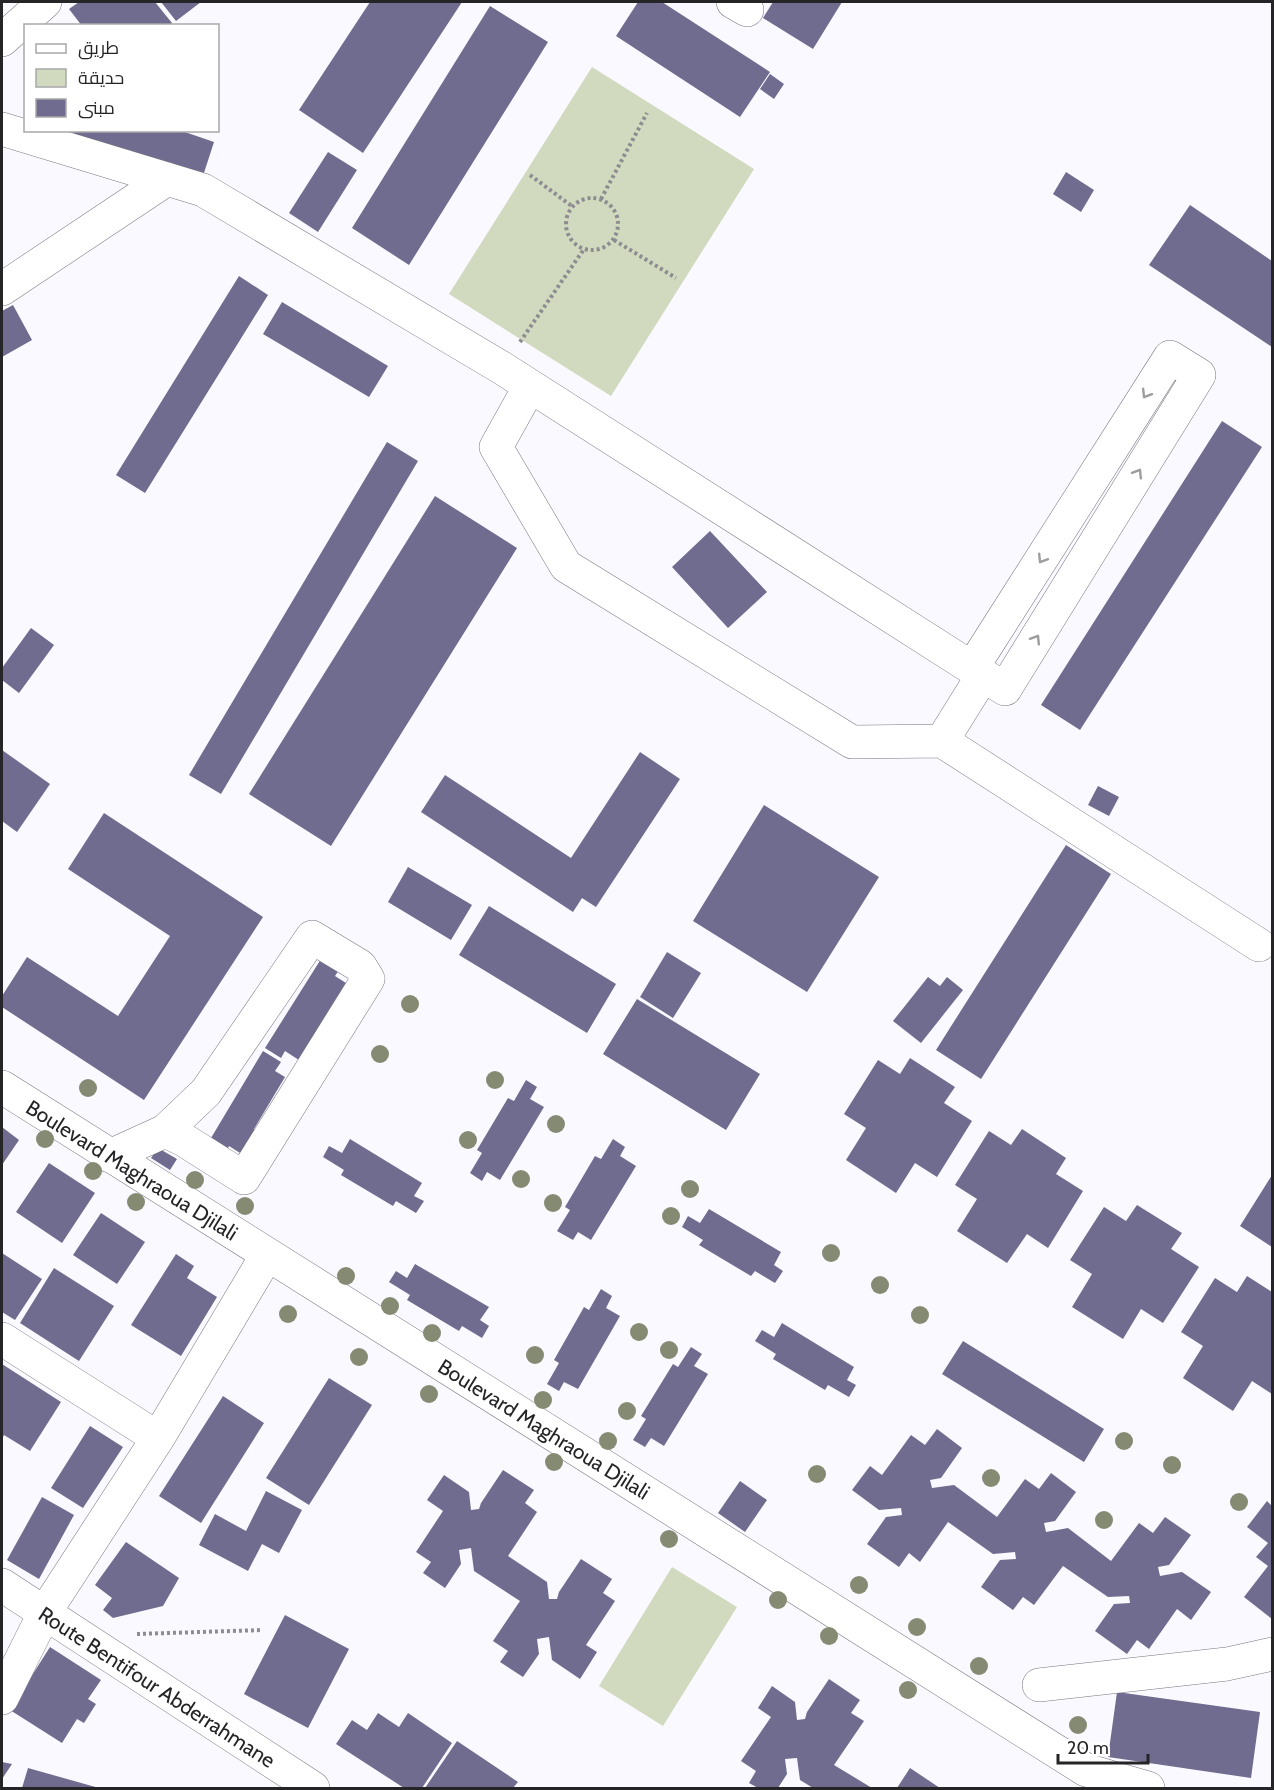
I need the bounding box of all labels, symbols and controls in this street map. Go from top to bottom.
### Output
legend [24,24,219,132]
text: طريق [78,37,119,60]
text: حديقة [78,67,124,89]
text: مبنى [78,97,115,119]
one-way arrow [1142,387,1153,398]
one-way arrow [1131,469,1143,479]
one-way arrow [1037,553,1049,563]
one-way arrow [1028,635,1040,645]
street label: Boulevard Maghraoua Djilali [21,1095,242,1246]
street label: Boulevard Maghraoua Djilali [433,1354,654,1505]
street label: Route Bentifour Abderrahmane [34,1601,280,1773]
scale bar [1058,1727,1148,1765]
text: 20 m [1067,1737,1109,1759]

